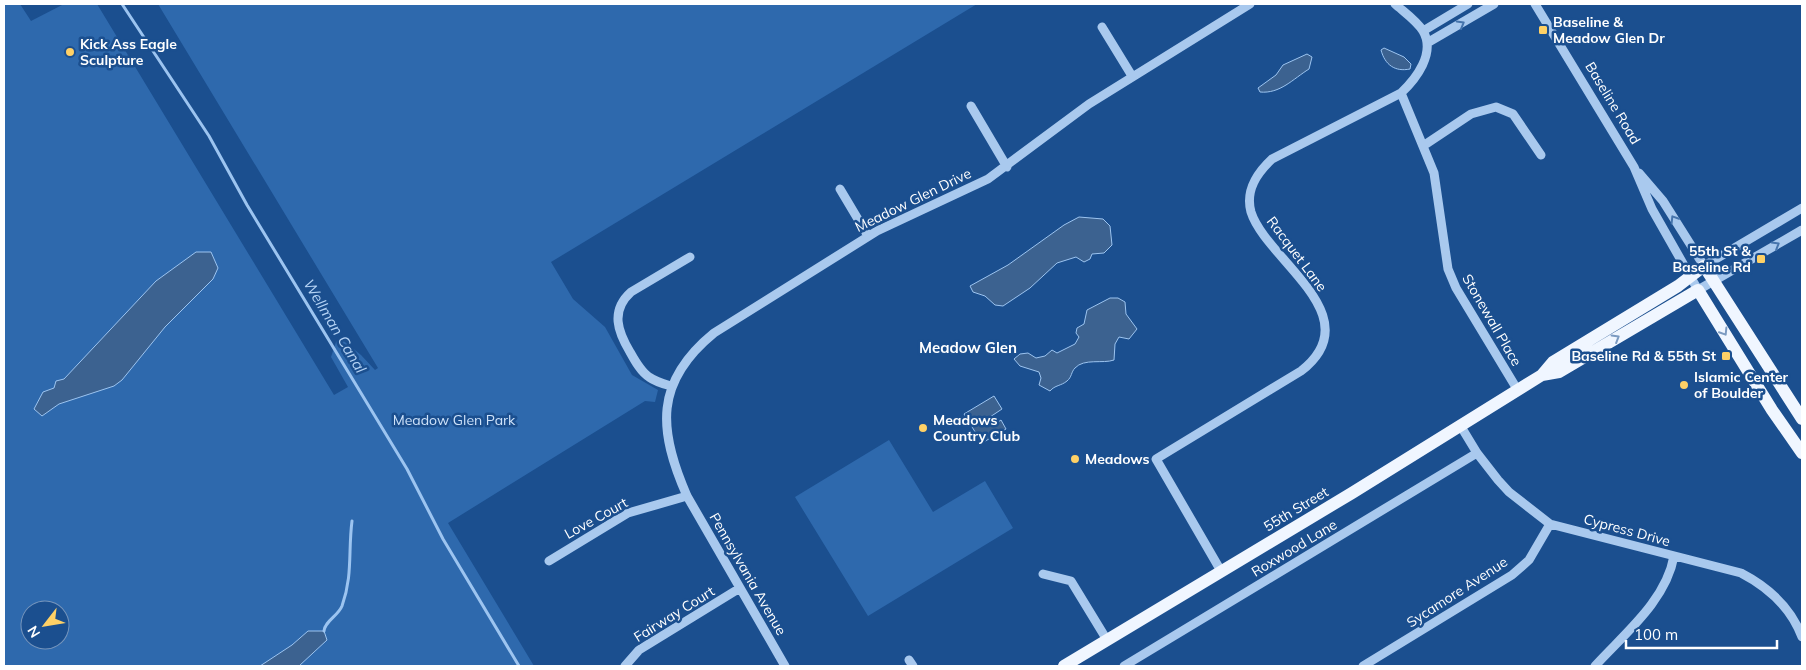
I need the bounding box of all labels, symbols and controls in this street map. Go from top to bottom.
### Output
place label: Baseline & Meadow Glen Dr [1553,13,1665,47]
one-way arrow [1455,20,1464,30]
marker: Baseline & Meadow Glen Dr [1537,24,1549,36]
place label: Kick Ass Eagle Sculpture [80,35,177,69]
marker: Kick Ass Eagle Sculpture [64,46,76,58]
street label: Baseline Road [1581,59,1645,147]
street label: Meadow Glen Drive [852,164,974,236]
street label: Racquet Lane [1263,213,1331,295]
one-way arrow [1671,215,1680,225]
place label: 55th St & Baseline Rd [1672,242,1751,276]
one-way arrow [1770,242,1779,252]
marker: 55th St & Baseline Rd [1755,253,1767,265]
street label: Stonewall Place [1458,271,1526,369]
water label: Wellman Canal [299,276,371,377]
one-way arrow [1717,326,1727,335]
one-way arrow [1611,334,1620,344]
district label: Meadow Glen [919,338,1017,357]
place label: Baseline Rd & 55th St [1571,347,1717,365]
marker: Baseline Rd & 55th St [1720,350,1732,362]
place label: Islamic Center of Boulder [1694,368,1789,402]
marker: Islamic Center of Boulder [1678,379,1690,391]
park label: Meadow Glen Park [393,411,516,429]
place label: Meadows Country Club [933,411,1020,445]
marker: Meadows Country Club [917,422,929,434]
place label: Meadows [1085,450,1150,468]
marker: Meadows [1069,453,1081,465]
street label: 55th Street [1260,483,1332,535]
street label: Love Court [561,493,631,543]
street label: Pennsylvania Avenue [706,510,790,638]
street label: Cypress Drive [1582,510,1672,550]
street label: Roxwood Lane [1248,515,1340,581]
street label: Sycamore Avenue [1403,553,1511,631]
street label: Fairway Court [630,582,718,646]
north arrow [20,600,70,650]
scale bar [1626,618,1777,650]
text: N [23,623,44,641]
text: 100 m [1634,625,1678,644]

